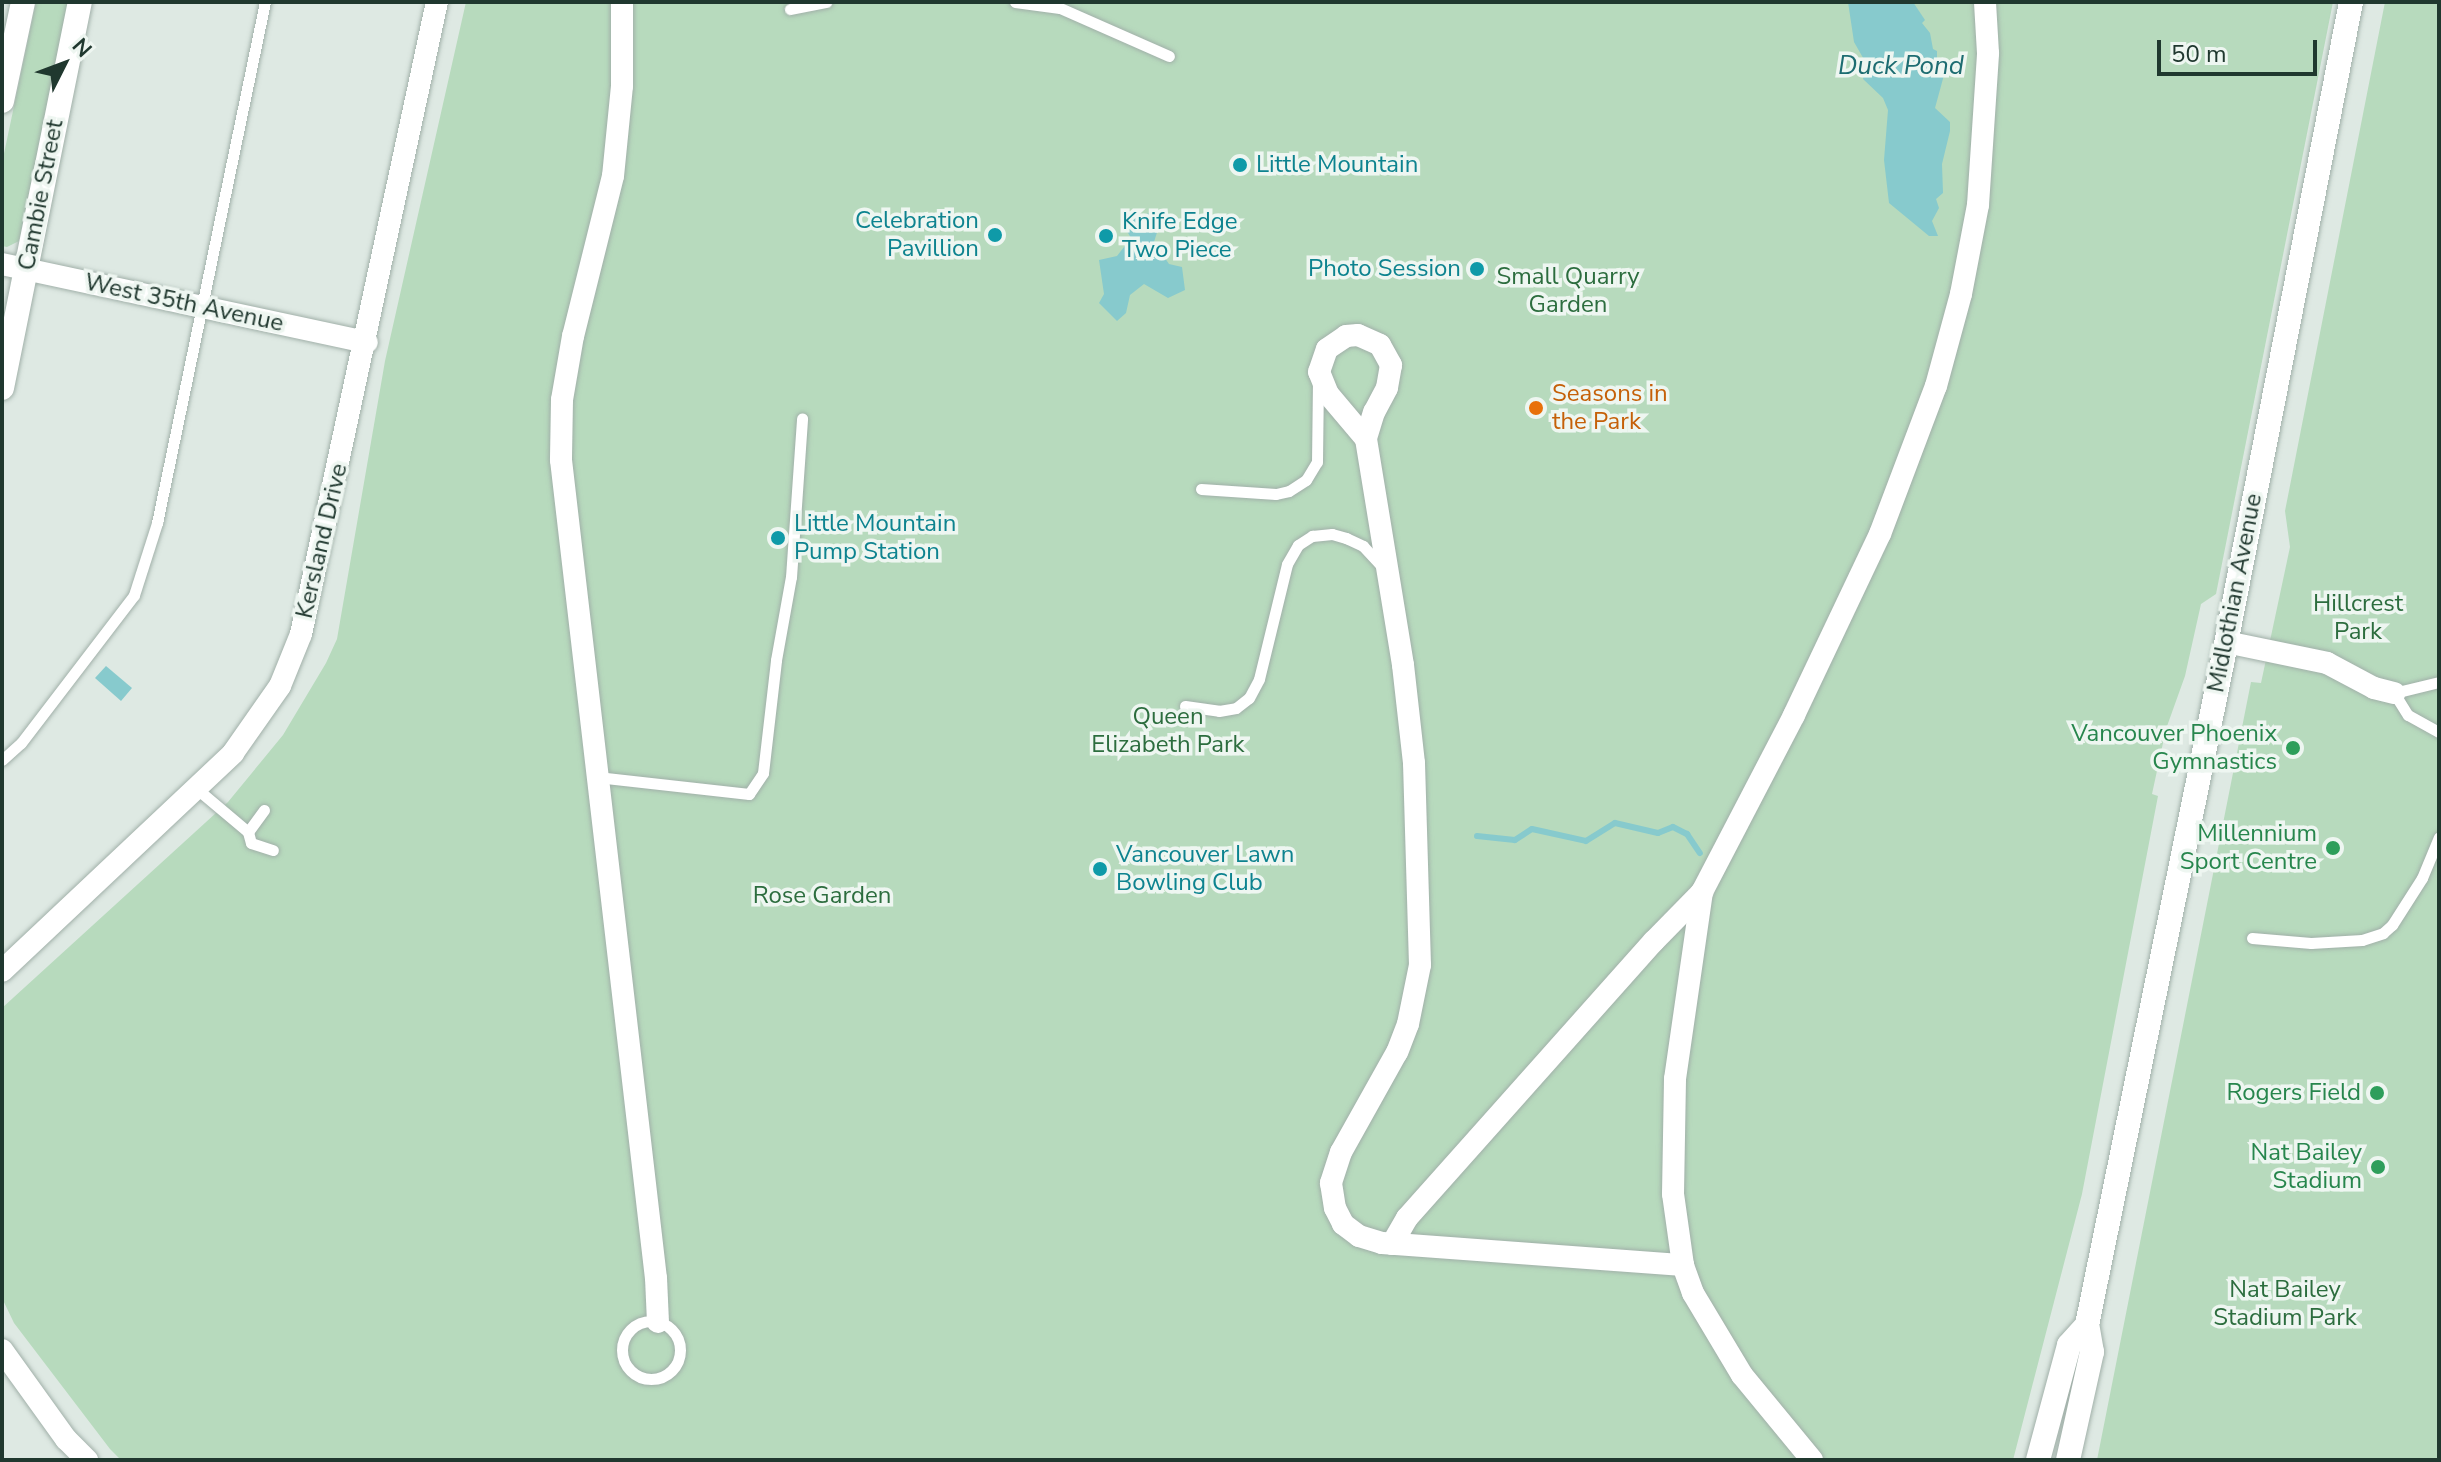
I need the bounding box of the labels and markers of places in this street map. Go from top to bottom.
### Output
place label: Little Mountain [1256,151,1418,179]
marker: Little Mountain [1231,156,1249,174]
place label: Celebration Pavillion [855,207,979,263]
place label: Knife Edge Two Piece [1122,208,1238,264]
marker: Celebration Pavillion [986,226,1004,244]
marker: Knife Edge Two Piece [1097,227,1115,245]
place label: Photo Session [1308,255,1461,283]
marker: Photo Session [1468,260,1486,278]
place label: Seasons in the Park [1552,380,1668,436]
marker: Seasons in the Park [1527,399,1545,417]
place label: Little Mountain Pump Station [794,510,956,566]
marker: Little Mountain Pump Station [769,529,787,547]
place label: Vancouver Phoenix Gymnastics [2071,720,2277,776]
marker: Vancouver Phoenix Gymnastics [2284,739,2302,757]
place label: Millennium Sport Centre [2180,820,2317,876]
marker: Millennium Sport Centre [2324,839,2342,857]
place label: Vancouver Lawn Bowling Club [1116,841,1294,897]
marker: Vancouver Lawn Bowling Club [1091,860,1109,878]
place label: Rogers Field [2226,1079,2361,1107]
marker: Rogers Field [2368,1084,2386,1102]
place label: Nat Bailey Stadium [2251,1139,2362,1195]
marker: Nat Bailey Stadium [2369,1158,2387,1176]

